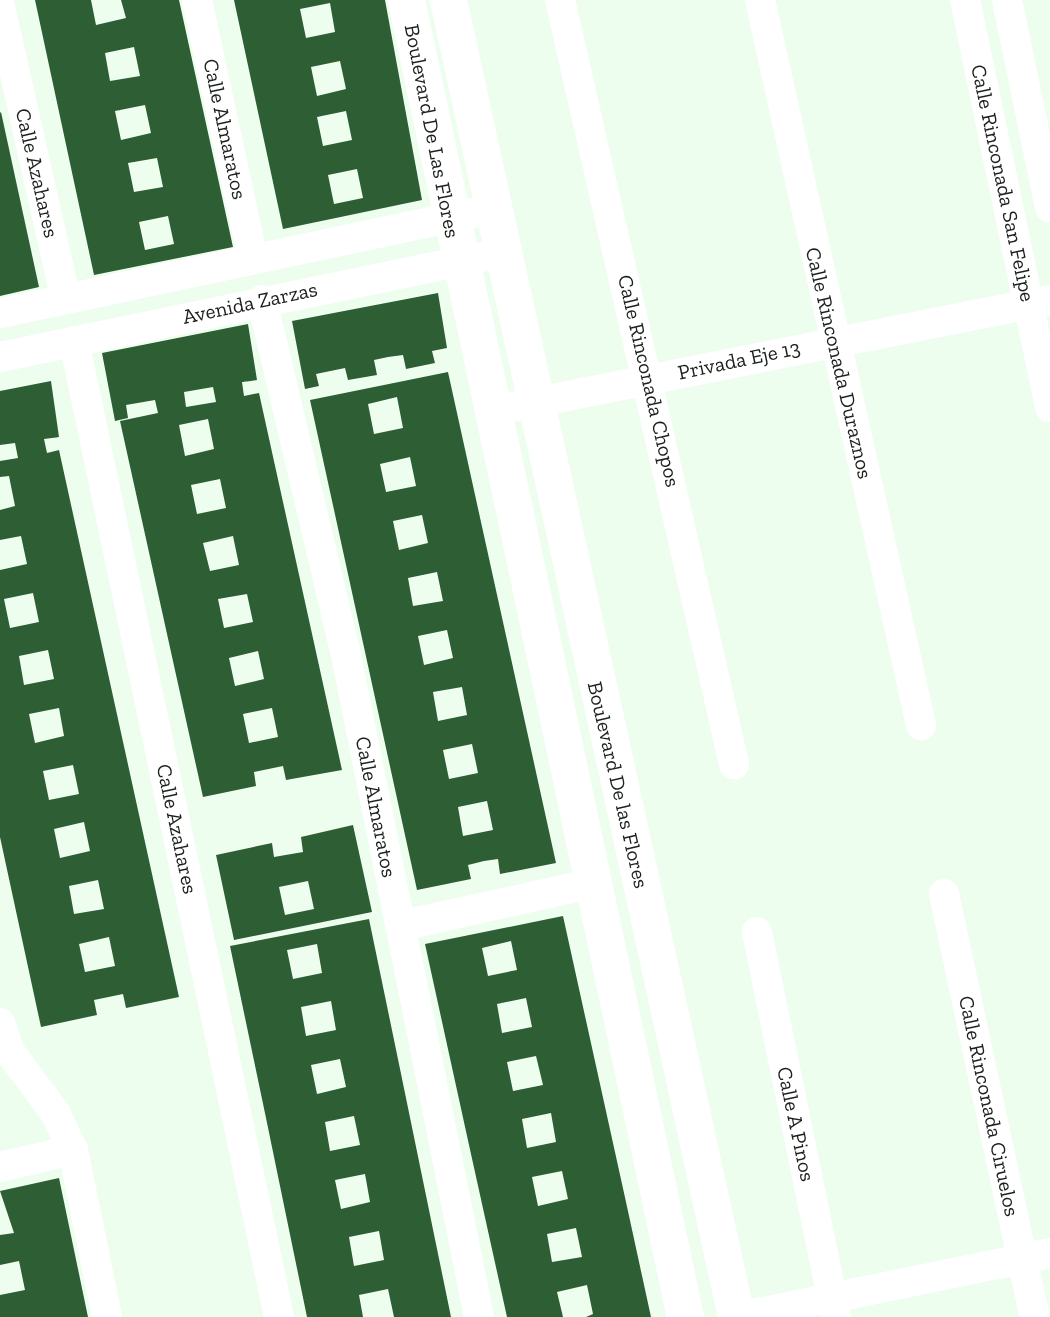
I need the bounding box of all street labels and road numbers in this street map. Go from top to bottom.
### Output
street label: Boulevard De Las Flores [399,22,465,240]
street label: Calle Almaratos [198,56,252,202]
street label: Calle Rinconada San Felipe [966,62,1040,304]
street label: Calle Azahares [10,105,64,241]
street label: Calle Rinconada Duraznos [800,245,878,481]
street label: Calle Rinconada Chopos [612,272,686,490]
street label: Avenida Zarzas [180,276,320,330]
street label: Privada Eje 13 [676,335,802,385]
street label: Boulevard De las Flores [582,679,654,891]
street label: Calle Almaratos [350,734,402,880]
street label: Calle Azahares [151,761,203,897]
street label: Calle Rinconada Ciruelos [953,993,1025,1219]
street label: Calle A Pinos [771,1064,821,1184]

